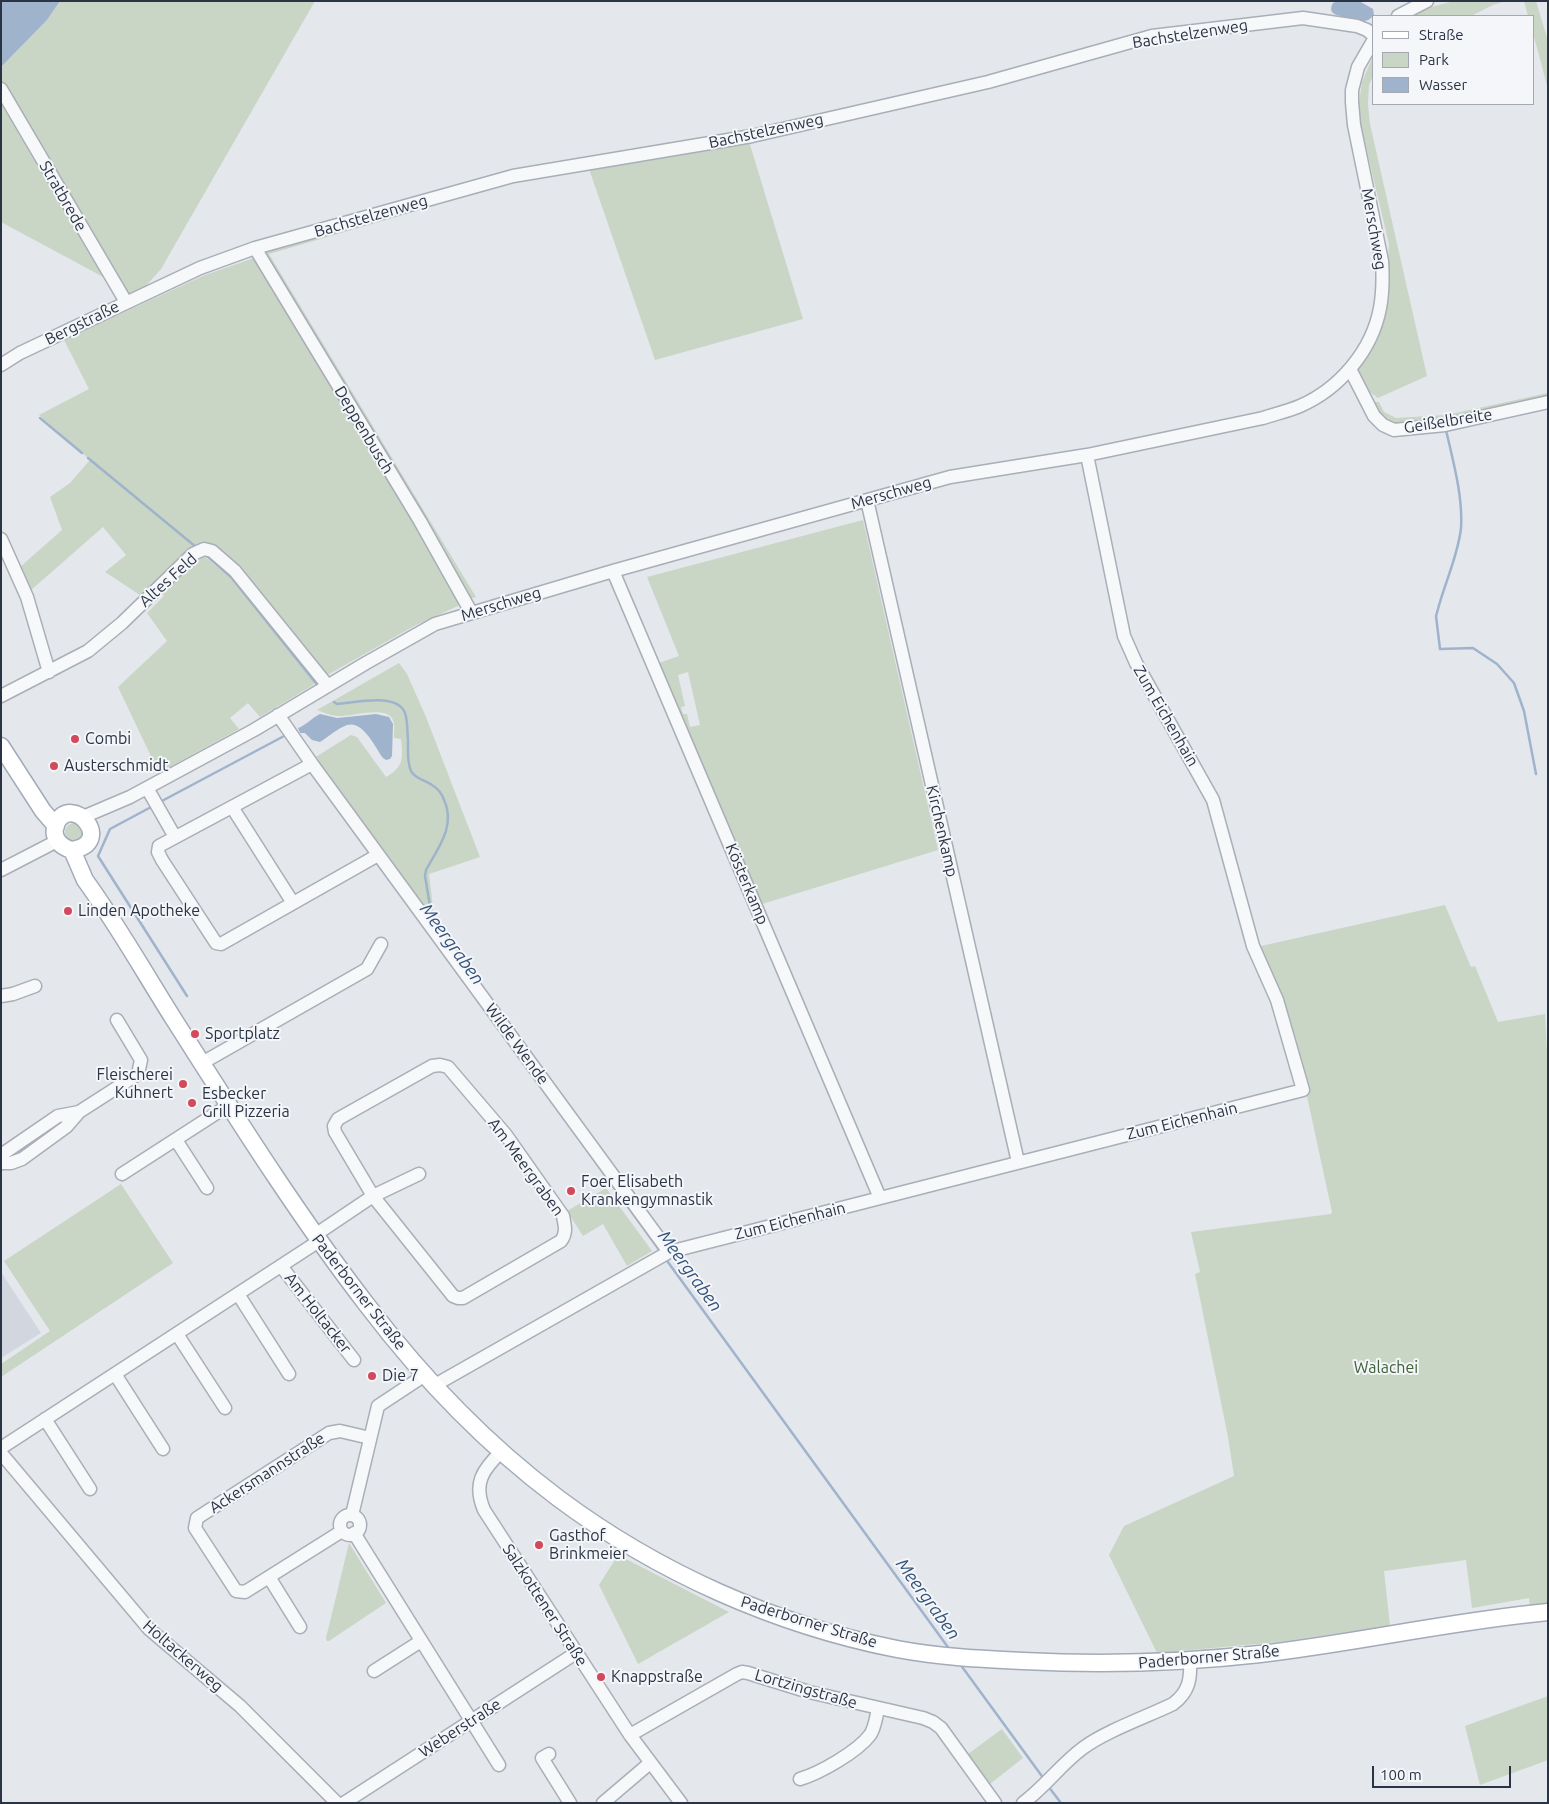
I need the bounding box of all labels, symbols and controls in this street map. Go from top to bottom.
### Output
street label: Bachstelzenweg [1131,15,1249,53]
legend [1372,15,1534,105]
text: Straße [1419,26,1463,43]
text: Park [1419,51,1449,68]
text: Wasser [1419,76,1467,93]
street label: Bachstelzenweg [707,109,825,153]
street label: Stratbrede [35,158,91,234]
street label: Merschweg [1357,187,1391,271]
street label: Bachstelzenweg [312,191,430,241]
street label: Bergstraße [42,297,122,349]
street label: Deppenbusch [330,383,398,477]
street label: Geißelbreite [1402,405,1494,437]
street label: Merschweg [849,472,933,514]
street label: Altes Feld [135,549,201,611]
street label: Merschweg [459,583,543,625]
street label: Zum Eichenhain [1129,662,1203,770]
place label: Combi [85,729,131,749]
marker: Combi [69,733,81,745]
place label: Austerschmidt [64,756,168,776]
marker: Austerschmidt [48,760,60,772]
street label: Kirchenkamp [922,783,962,879]
street label: Kösterkamp [721,840,773,928]
water label: Meergraben [415,899,489,989]
place label: Linden Apotheke [78,901,200,921]
marker: Linden Apotheke [62,905,74,917]
street label: Wilde Wende [481,1000,553,1088]
place label: Sportplatz [205,1024,280,1044]
marker: Sportplatz [189,1028,201,1040]
place label: Fleischerei Kuhnert [97,1065,173,1103]
marker: Fleischerei Kuhnert [177,1078,189,1090]
place label: Esbecker Grill Pizzeria [202,1084,290,1122]
marker: Esbecker Grill Pizzeria [186,1097,198,1109]
street label: Zum Eichenhain [1125,1098,1239,1144]
street label: Am Meergraben [484,1114,568,1220]
place label: Foer Elisabeth Krankengymnastik [581,1172,713,1210]
marker: Foer Elisabeth Krankengymnastik [565,1185,577,1197]
street label: Zum Eichenhain [733,1198,847,1244]
water label: Meergraben [653,1226,727,1316]
street label: Paderborner Straße [308,1230,410,1354]
street label: Am Holtacker [281,1269,355,1357]
park label: Walachei [1354,1358,1418,1378]
place label: Die 7 [382,1366,419,1386]
marker: Die 7 [366,1370,378,1382]
street label: Ackersmannstraße [206,1429,328,1517]
place label: Gasthof Brinkmeier [549,1526,628,1564]
marker: Gasthof Brinkmeier [533,1539,545,1551]
street label: Salzkottener Straße [498,1540,592,1670]
water label: Meergraben [891,1554,965,1644]
street label: Paderborner Straße [738,1592,880,1652]
street label: Holtackerweg [139,1616,227,1696]
street label: Paderborner Straße [1138,1641,1280,1673]
street label: Lortzingstraße [753,1665,859,1713]
place label: Knappstraße [611,1667,703,1687]
marker: Knappstraße [595,1671,607,1683]
street label: Weberstraße [416,1694,504,1762]
scale bar [1374,1756,1513,1788]
text: 100 m [1380,1766,1422,1783]

